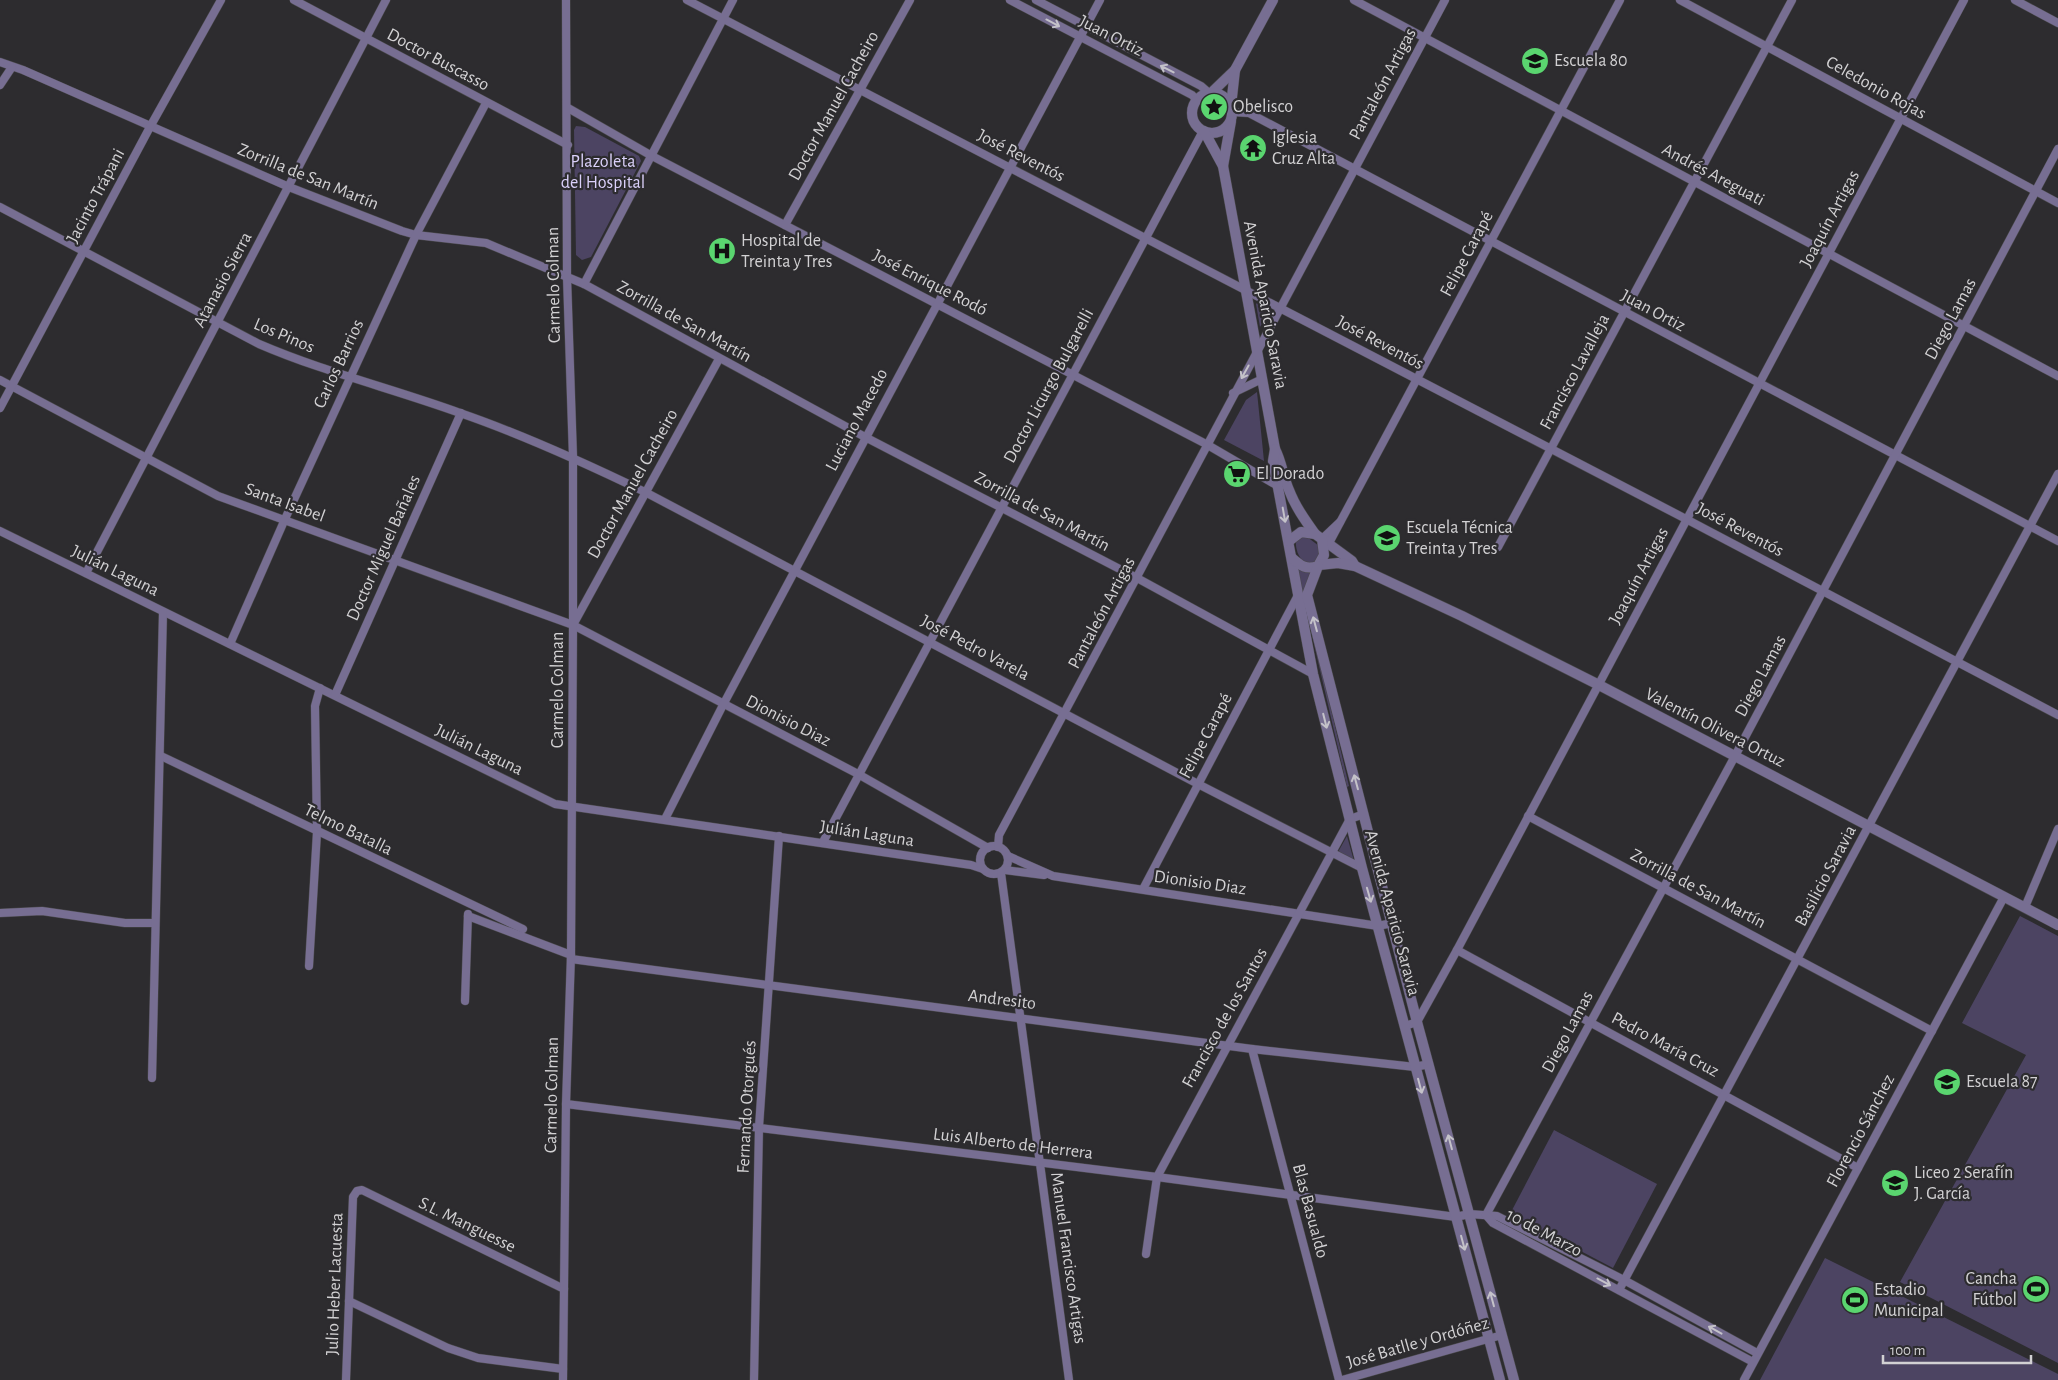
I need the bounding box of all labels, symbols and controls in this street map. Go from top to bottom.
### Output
street label: Juan Ortiz [1076,12,1146,60]
one-way arrow [1045,19,1060,28]
street label: Pantaleón Artigas [1346,25,1420,143]
street label: Doctor Buscasso [384,26,492,95]
street label: Doctor Manuel Cacheiro [785,28,883,184]
school or university icon: Escuela 80 [1520,46,1550,76]
place label: Escuela 80 [1554,52,1628,70]
street label: Celedonio Rojas [1823,53,1929,123]
one-way arrow [1160,64,1175,73]
place icon: Obelisco [1199,92,1229,122]
place label: Obelisco [1233,98,1293,116]
street label: José Reventós [974,126,1068,186]
place label: Iglesia Cruz Alta [1272,129,1335,168]
temple icon: Iglesia Cruz Alta [1238,133,1268,163]
street label: Zorrilla de San Martín [235,140,381,214]
street label: Andrés Areguati [1659,141,1767,209]
street label: Jacinto Trápani [64,146,128,246]
park label: Plazoleta del Hospital [561,153,645,192]
street label: Joaquín Artigas [1797,168,1863,270]
street label: Felipe Carapé [1437,208,1497,300]
street label: Avenida Aparicio Saravia [1240,219,1290,391]
street label: Carmelo Colman [544,227,564,343]
street label: Atanasio Sierra [190,229,256,331]
place label: Hospital de Treinta y Tres [741,232,833,271]
hospital icon: Hospital de Treinta y Tres [707,236,737,266]
street label: José Enrique Rodó [870,246,990,320]
street label: Diego Lamas [1922,275,1980,363]
street label: Zorrilla de San Martín [614,278,754,366]
street label: Juan Ortiz [1618,287,1688,335]
street label: Doctor Licurgo Bulgarelli [1001,306,1097,466]
street label: Francisco Lavalleja [1537,311,1613,433]
street label: José Reventós [1334,313,1426,373]
street label: Los Pinos [251,315,317,357]
street label: Carlos Barrios [311,317,367,411]
one-way arrow [1240,364,1250,378]
street label: Luciano Macedo [823,366,892,474]
street label: Doctor Manuel Cacheiro [584,406,682,562]
supermarket icon: El Dorado [1222,459,1252,489]
place label: El Dorado [1256,465,1325,483]
street label: Zorrilla de San Martín [971,469,1113,555]
street label: Doctor Miguel Bañales [344,472,424,624]
street label: Santa Isabel [242,480,328,526]
street label: José Reventós [1694,500,1786,560]
one-way arrow [1279,506,1289,522]
place label: Escuela Técnica Treinta y Tres [1406,519,1513,558]
school or university icon: Escuela Técnica Treinta y Tres [1372,523,1402,553]
street label: Joaquín Artigas [1606,525,1672,627]
street label: Julián Laguna [68,542,162,600]
street label: Pantaleón Artigas [1065,554,1139,672]
street label: José Pedro Varela [918,612,1032,684]
one-way arrow [1310,617,1320,633]
street label: Carmelo Colman [549,632,567,748]
street label: Diego Lamas [1732,632,1790,720]
street label: Valentín Olivera Ortuz [1642,685,1788,771]
street label: Felipe Carapé [1176,690,1236,782]
street label: Dionisio Diaz [743,692,833,750]
one-way arrow [1321,712,1330,728]
street label: Julián Laguna [432,721,526,779]
one-way arrow [1350,774,1360,790]
street label: Telmo Batalla [301,801,395,859]
street label: Julián Laguna [819,818,915,850]
street label: Basilicio Saravia [1792,823,1860,929]
street label: Avenida Aparicio Saravia [1361,828,1423,998]
street label: Zorrilla de San Martín [1627,846,1769,932]
street label: Dionisio Diaz [1153,868,1247,898]
one-way arrow [1365,887,1375,903]
street label: Francisco de los Santos [1179,945,1271,1091]
street label: Andresito [967,987,1037,1013]
street label: Diego Lamas [1539,988,1597,1076]
street label: Pedro María Cruz [1608,1009,1722,1081]
street label: Carmelo Colman [542,1037,562,1153]
street label: Fernando Otorgués [735,1040,759,1174]
school or university icon: Escuela 87 [1932,1067,1962,1097]
street label: Florencio Sánchez [1824,1072,1898,1190]
place label: Escuela 87 [1966,1073,2038,1091]
one-way arrow [1416,1078,1425,1094]
street label: Luis Alberto de Herrera [932,1125,1094,1163]
one-way arrow [1445,1135,1454,1151]
street label: Blas Basualdo [1289,1162,1331,1260]
place label: Liceo 2 Serafín J. García [1914,1164,2013,1203]
school or university icon: Liceo 2 Serafín J. García [1880,1168,1910,1198]
street label: Manuel Francisco Artigas [1047,1171,1089,1345]
street label: S.L. Manguesse [416,1194,518,1256]
street label: 10 de Marzo [1503,1206,1585,1261]
street label: Julio Heber Lacuesta [324,1212,346,1356]
one-way arrow [1459,1234,1468,1250]
place label: Cancha Fútbol [1966,1270,2017,1309]
sports icon: Cancha Fútbol [2021,1274,2051,1304]
one-way arrow [1596,1278,1611,1287]
place label: Estadio Municipal [1874,1281,1944,1320]
sports icon: Estadio Municipal [1840,1285,1870,1315]
one-way arrow [1487,1292,1497,1308]
street label: José Batlle y Ordóñez [1345,1314,1491,1372]
one-way arrow [1707,1325,1722,1335]
scale bar [1883,1332,2030,1364]
text: 100 m [1890,1343,1925,1358]

